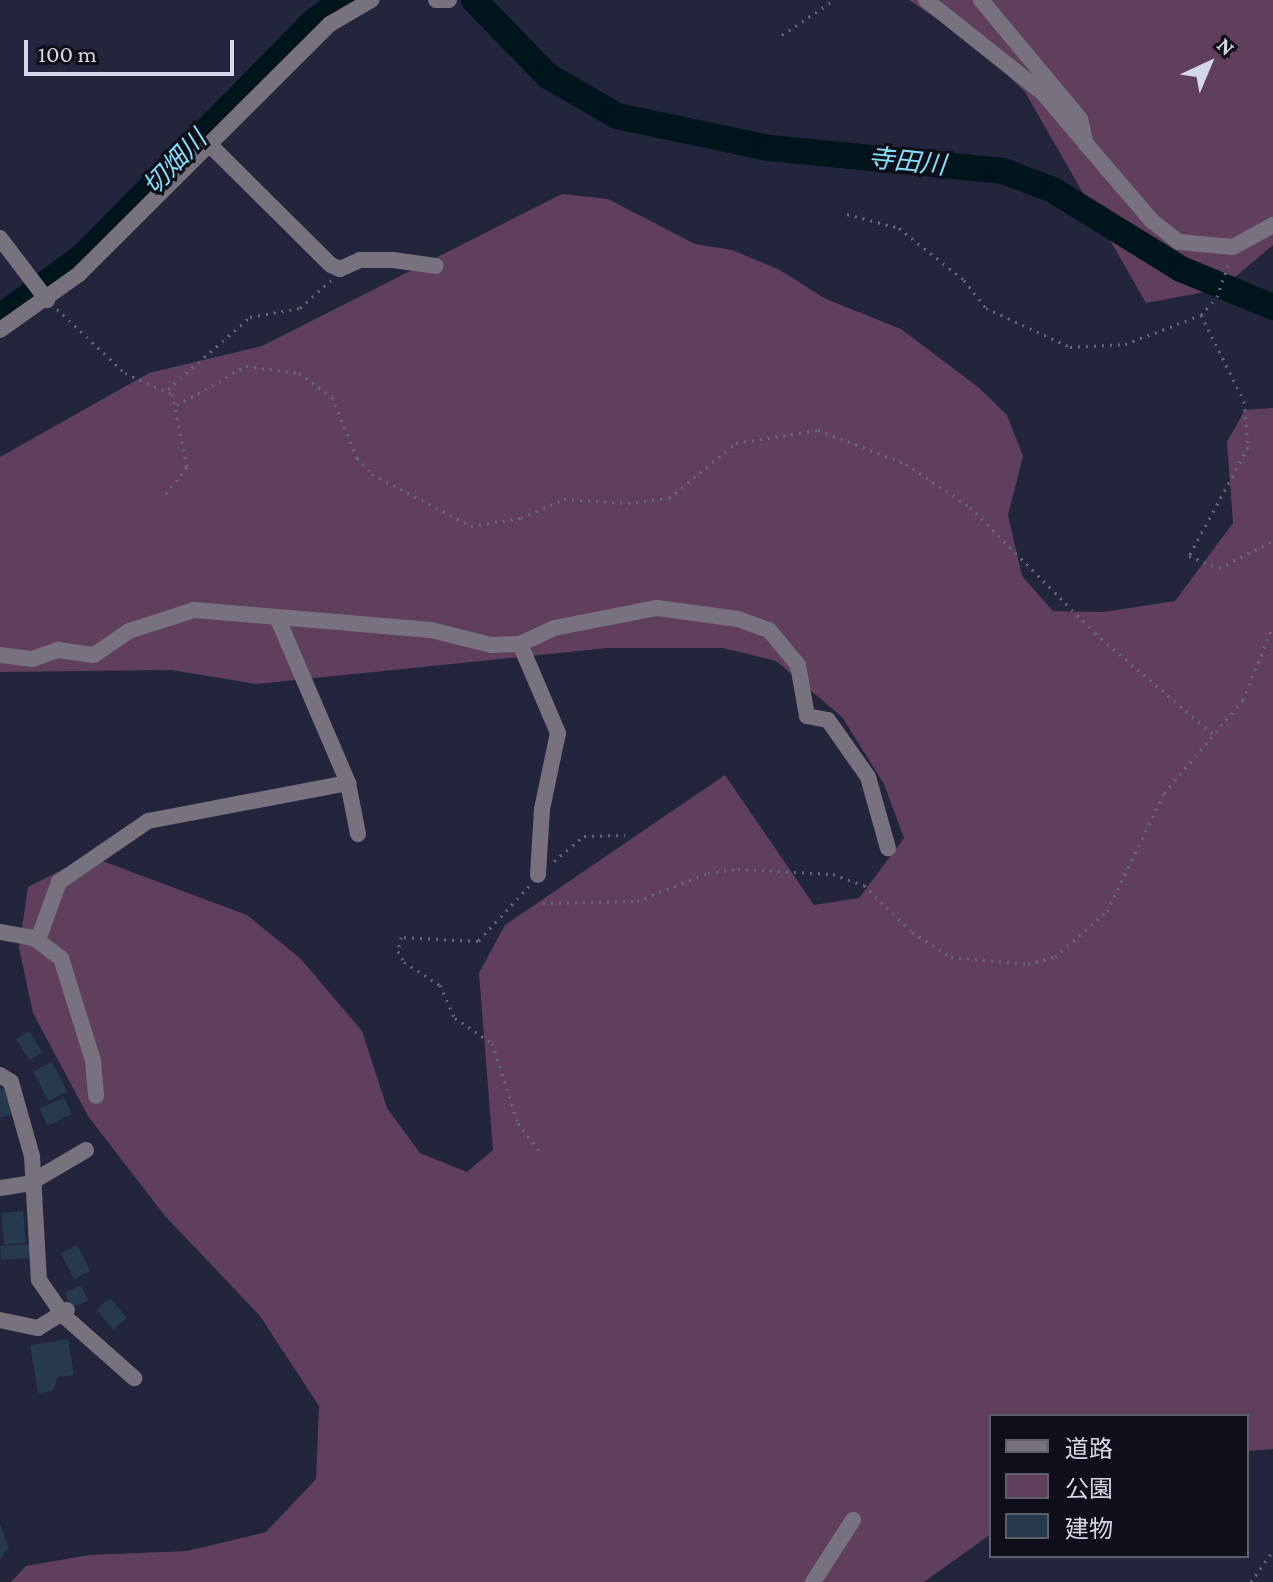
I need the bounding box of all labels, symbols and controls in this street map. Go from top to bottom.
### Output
scale bar [28,24,238,74]
north arrow [1169,24,1249,104]
text: N [1212,32,1240,61]
text: 100 m [38,40,97,67]
water label: 切畑川 [137,124,213,202]
water label: 寺田川 [867,142,947,182]
legend [989,1414,1249,1558]
text: 道路 [1065,1435,1113,1462]
text: 公園 [1065,1475,1113,1502]
text: 建物 [1065,1515,1113,1542]

